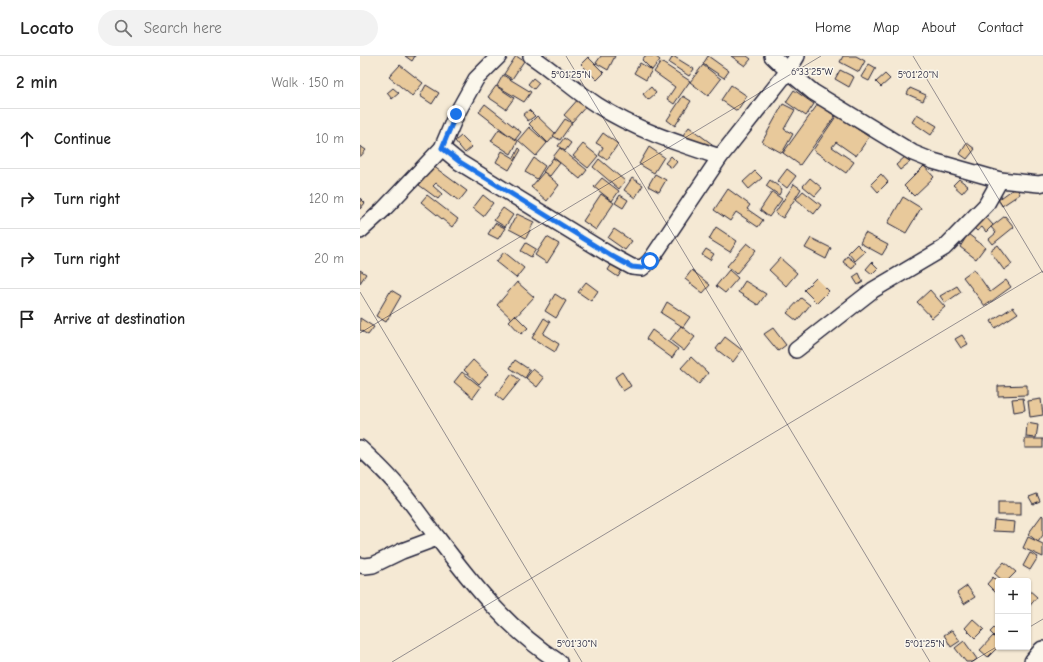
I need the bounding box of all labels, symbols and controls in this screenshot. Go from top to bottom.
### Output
search box [98,10,378,46]
text: Locato [20,17,74,39]
icon: search [112,17,134,39]
text: Search here [144,19,222,37]
text: Home [815,19,851,36]
text: Map [873,19,899,36]
text: About [921,19,956,36]
text: Contact [978,19,1023,36]
text: 6°33'25"W [791,66,833,78]
text: 5°01'25"N [551,69,591,81]
text: 5°01'20"N [898,69,938,81]
text: 2 min [16,73,57,92]
text: Walk · 150 m [272,75,344,90]
route end [447,105,465,123]
icon: ahead [16,128,38,150]
text: Continue [54,130,111,148]
text: 10 m [316,131,344,146]
icon: right [16,188,38,210]
text: Turn right [54,190,120,208]
text: 120 m [309,191,344,206]
icon: right [16,248,38,270]
text: Turn right [54,250,120,268]
text: 20 m [314,251,344,266]
route start [641,252,659,270]
icon: arrive [16,308,38,330]
text: Arrive at destination [54,310,185,328]
map controls [995,578,1031,650]
button: + [995,578,1031,614]
button: − [995,614,1031,650]
text: 5°01'30"N [557,638,597,650]
text: 5°01'25"N [905,638,945,650]

